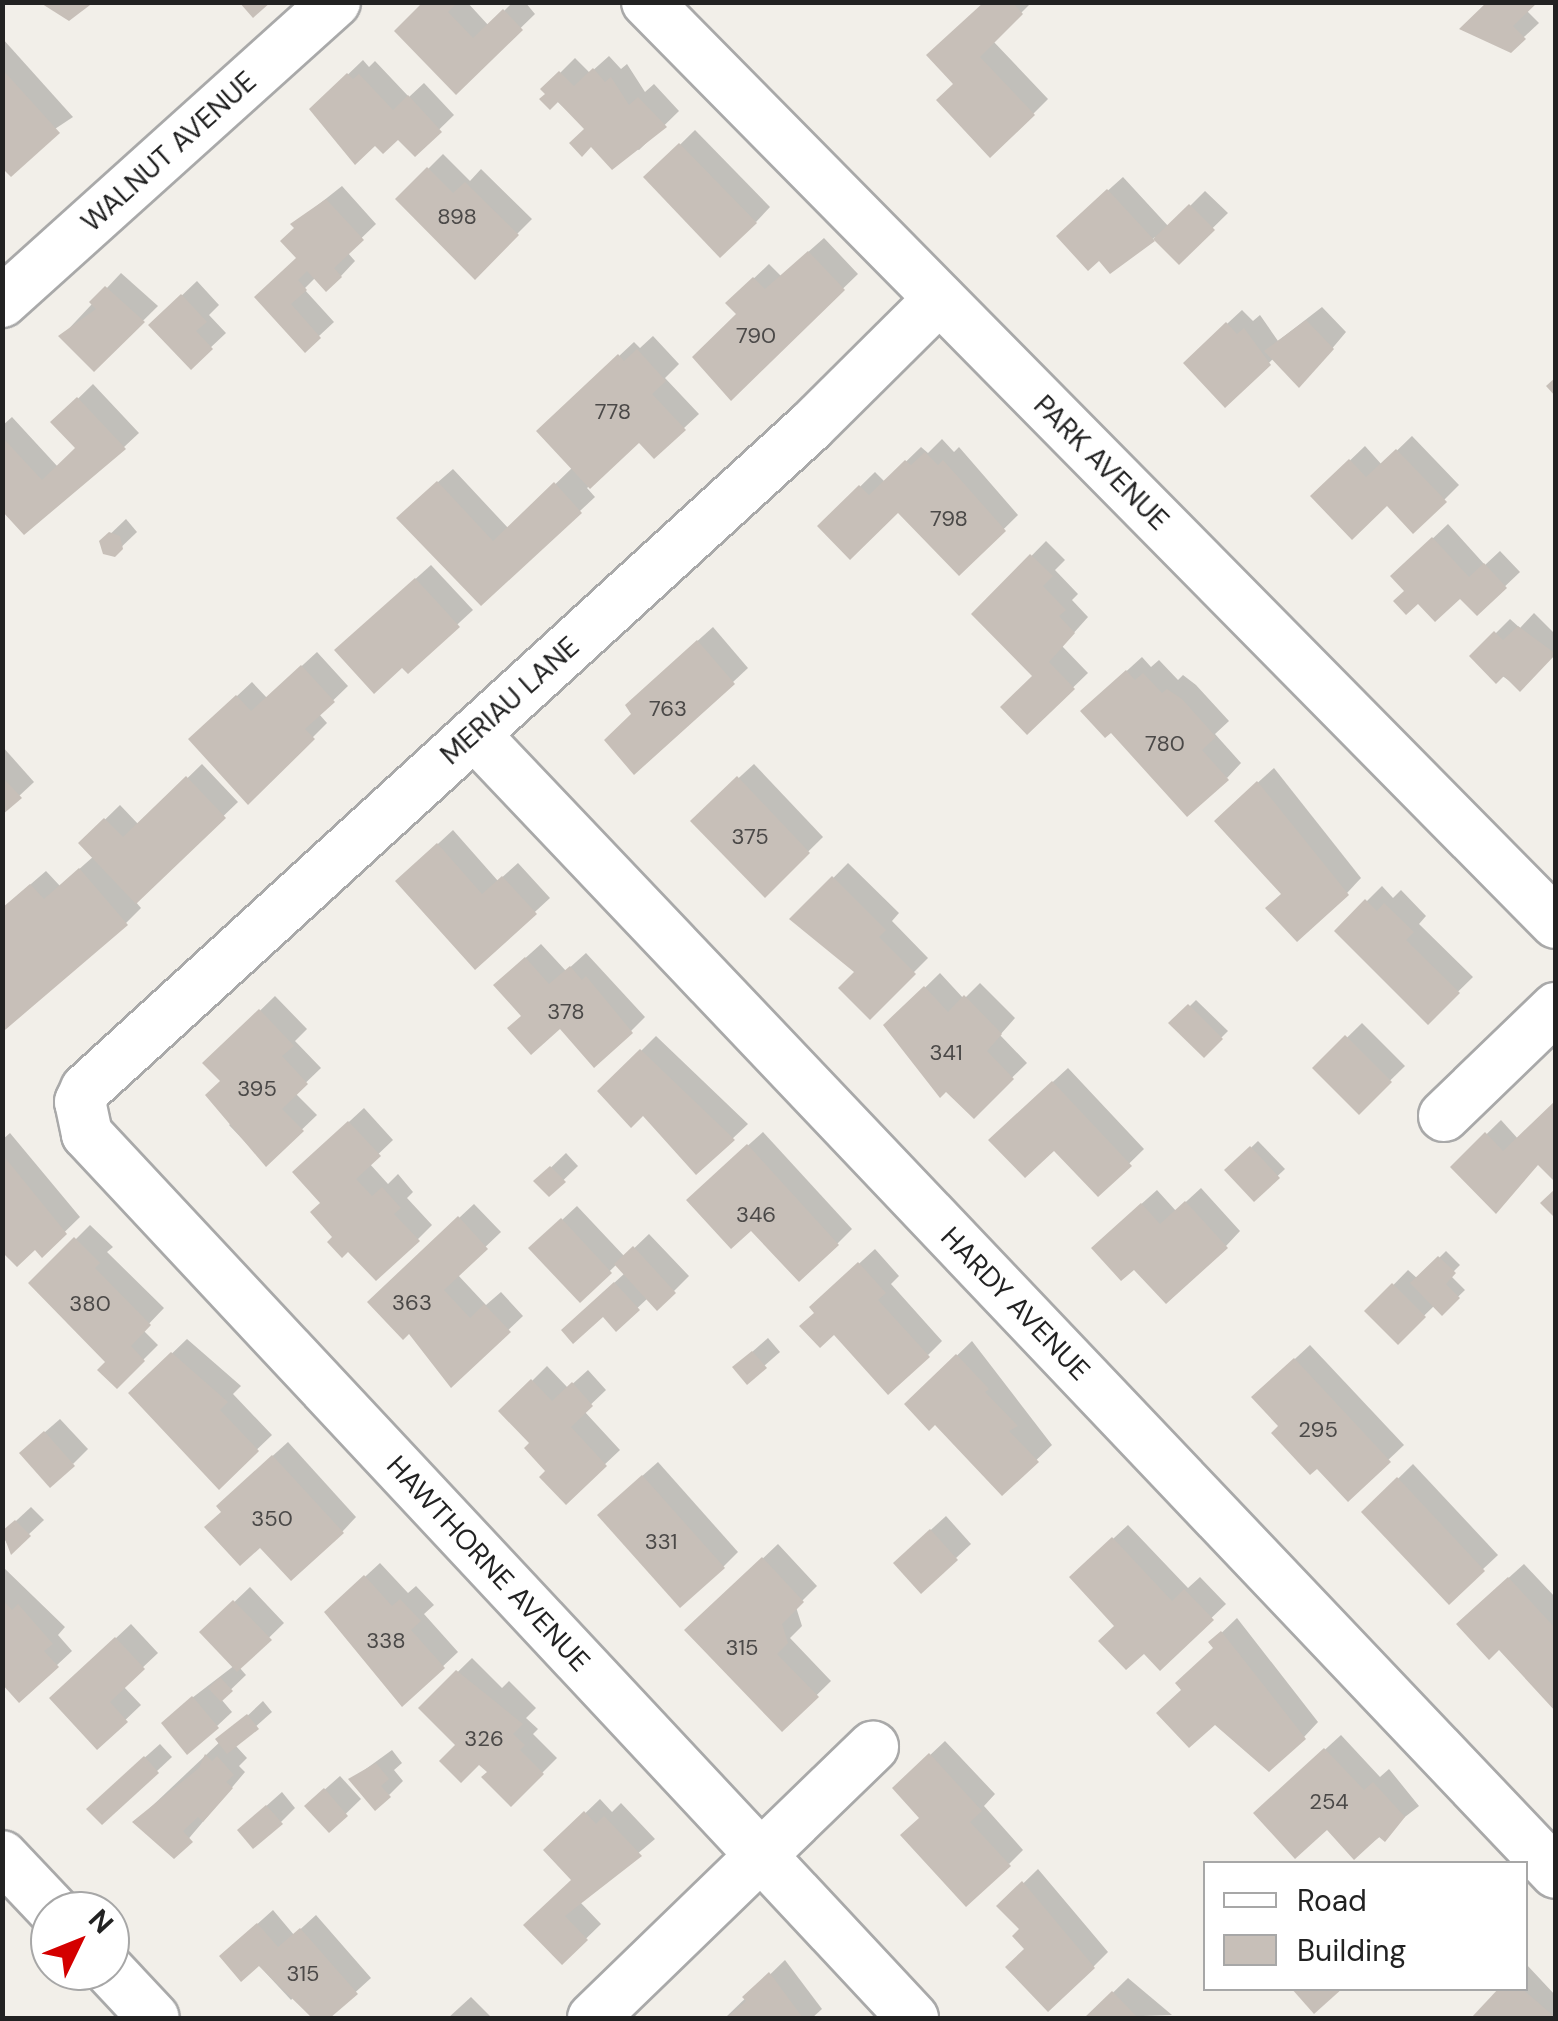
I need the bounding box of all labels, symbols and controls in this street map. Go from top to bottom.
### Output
street label: WALNUT AVENUE [75,65,263,239]
house number: 898 [437,204,477,230]
house number: 790 [736,323,776,349]
street label: PARK AVENUE [1027,389,1175,537]
house number: 778 [595,399,631,425]
house number: 798 [930,506,968,532]
street label: MERIAU LANE [434,630,586,772]
house number: 763 [649,696,687,722]
house number: 780 [1145,731,1185,757]
house number: 375 [731,824,769,850]
house number: 378 [547,999,585,1025]
house number: 341 [929,1040,963,1066]
house number: 395 [237,1076,277,1102]
house number: 346 [736,1202,776,1228]
street label: HARDY AVENUE [934,1220,1096,1388]
house number: 363 [392,1290,432,1316]
house number: 380 [69,1291,111,1317]
house number: 295 [1298,1417,1338,1443]
street label: HAWTHORNE AVENUE [379,1449,597,1679]
house number: 350 [251,1506,293,1532]
house number: 331 [645,1529,677,1555]
house number: 338 [366,1628,406,1654]
house number: 315 [726,1635,758,1661]
house number: 326 [464,1726,504,1752]
house number: 254 [1309,1789,1349,1815]
legend [1203,1861,1528,1991]
text: Road [1297,1881,1367,1920]
north arrow [30,1891,130,1991]
text: N [80,1901,121,1942]
text: Building [1297,1931,1406,1970]
house number: 315 [287,1961,319,1987]

